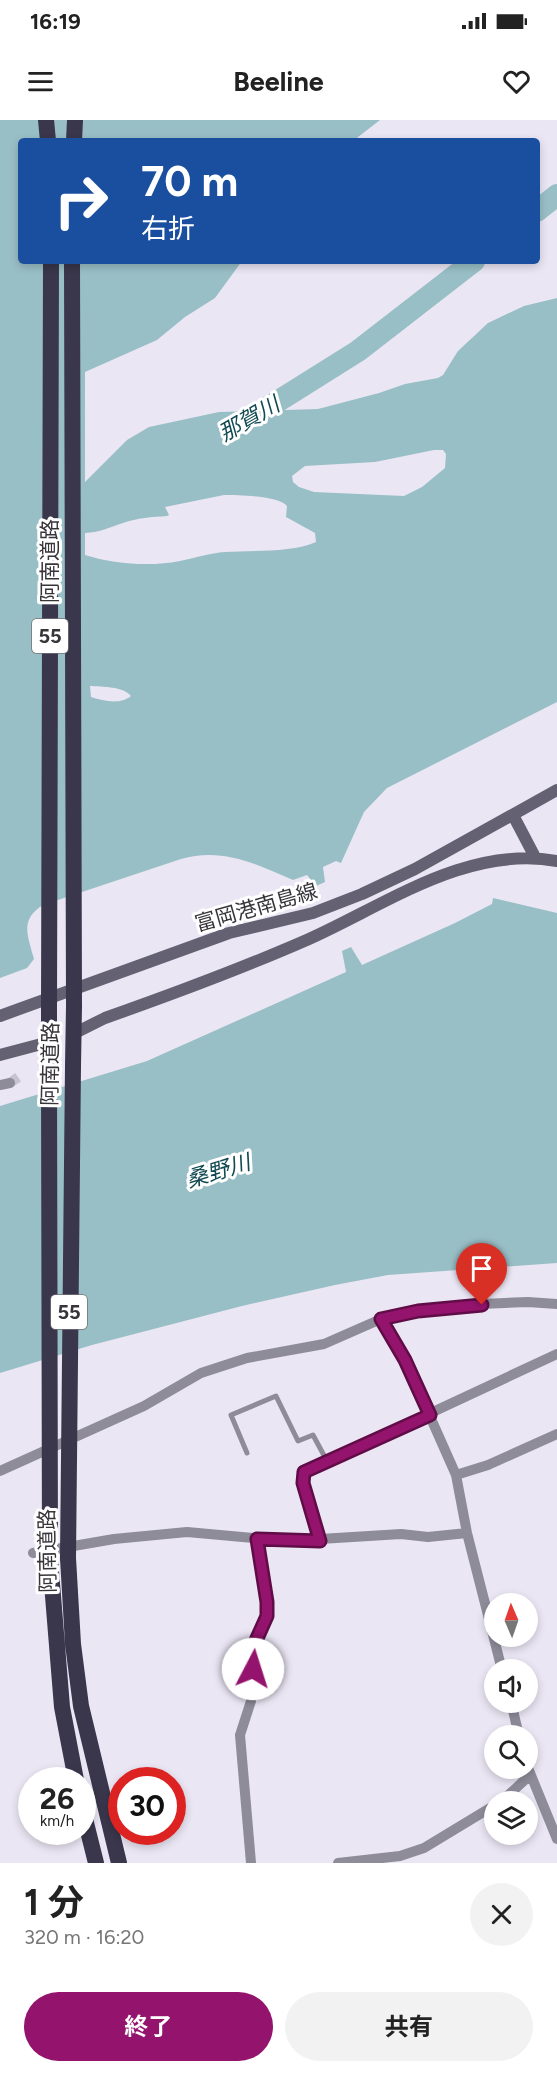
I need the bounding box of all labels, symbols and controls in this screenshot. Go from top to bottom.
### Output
text: 16:19 [30,8,81,35]
icon: menu [24,65,57,98]
text: Beeline [233,65,324,98]
icon: heart [500,65,533,98]
text: 70 m [141,156,238,207]
icon: right [42,162,120,240]
text: 右折 [141,212,195,245]
water label: 那賀川 [214,390,286,447]
street label: 阿南道路 [37,519,62,603]
road number: 55 [32,619,68,653]
street label: 富岡港南島線 [192,878,320,936]
street label: 阿南道路 [37,1022,63,1106]
water label: 桑野川 [182,1148,255,1194]
pin [456,1243,507,1305]
icon: arrive [465,1252,498,1285]
road number: 55 [51,1295,87,1329]
street label: 阿南道路 [34,1509,60,1593]
north arrow [484,1593,538,1647]
map controls [484,1593,538,1845]
position arrow [221,1637,285,1701]
button: sound [484,1659,538,1713]
button: search [484,1725,538,1779]
speed limit sign: 30 [108,1767,186,1845]
text: 26 [40,1780,74,1817]
button: layers [484,1791,538,1845]
text: km/h [40,1812,74,1830]
text: 1 分 [24,1881,84,1924]
button: close [470,1883,533,1946]
text: 320 m · 16:20 [24,1925,144,1949]
button: 終了 [24,1992,273,2061]
button: 共有 [285,1992,533,2061]

